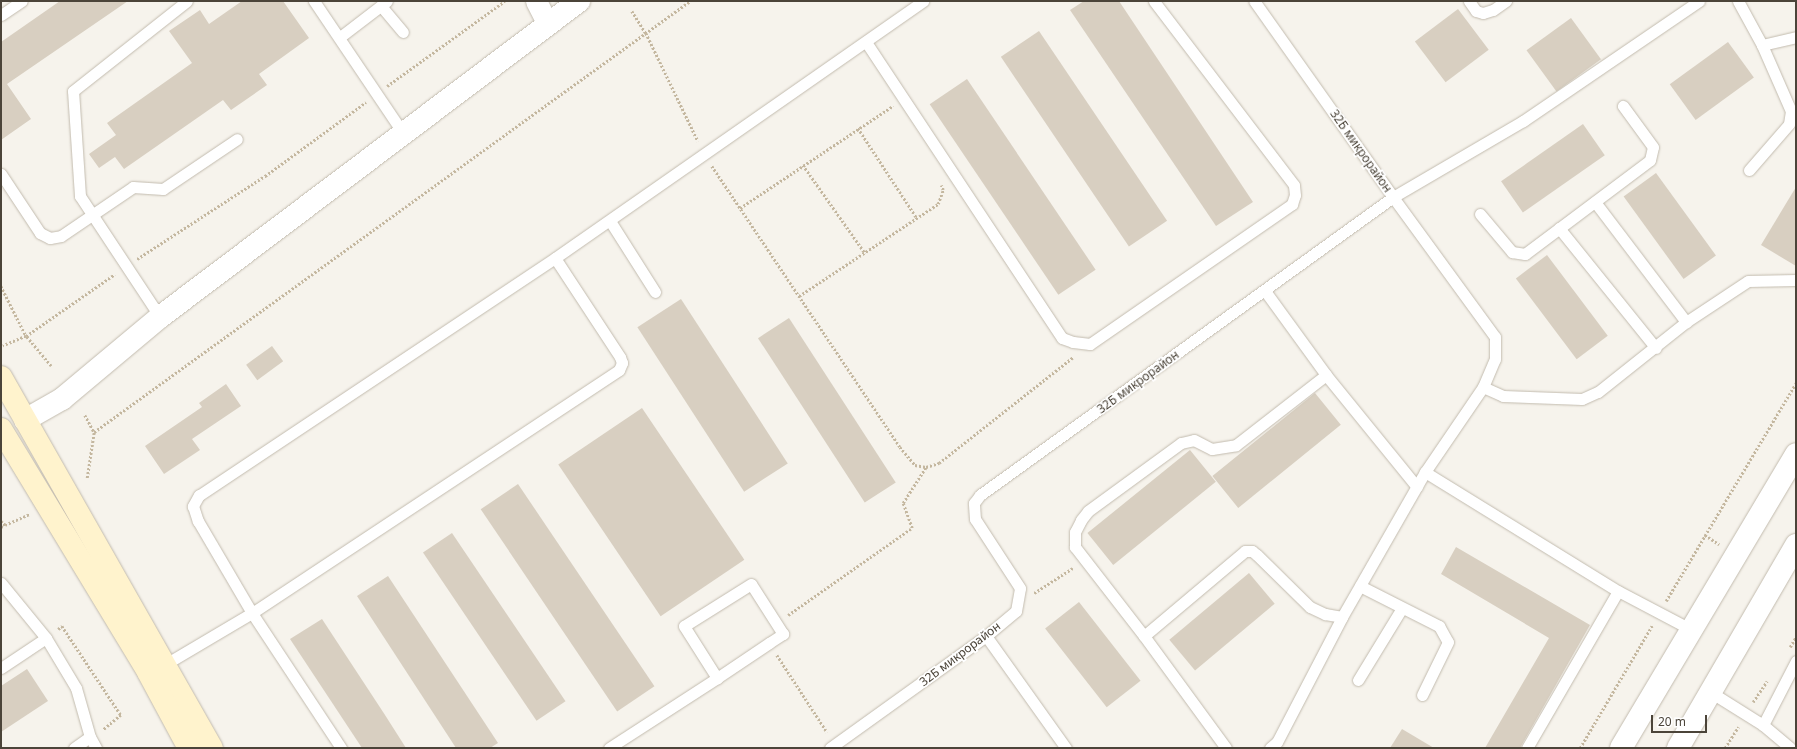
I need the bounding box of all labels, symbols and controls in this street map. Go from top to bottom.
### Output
street label: 32Б микрорайон [1327,107,1395,195]
street label: 32Б микрорайон [1094,347,1182,417]
street label: 32Б микрорайон [917,619,1003,689]
scale bar [1653,707,1709,733]
text: 20 m [1658,713,1686,730]

